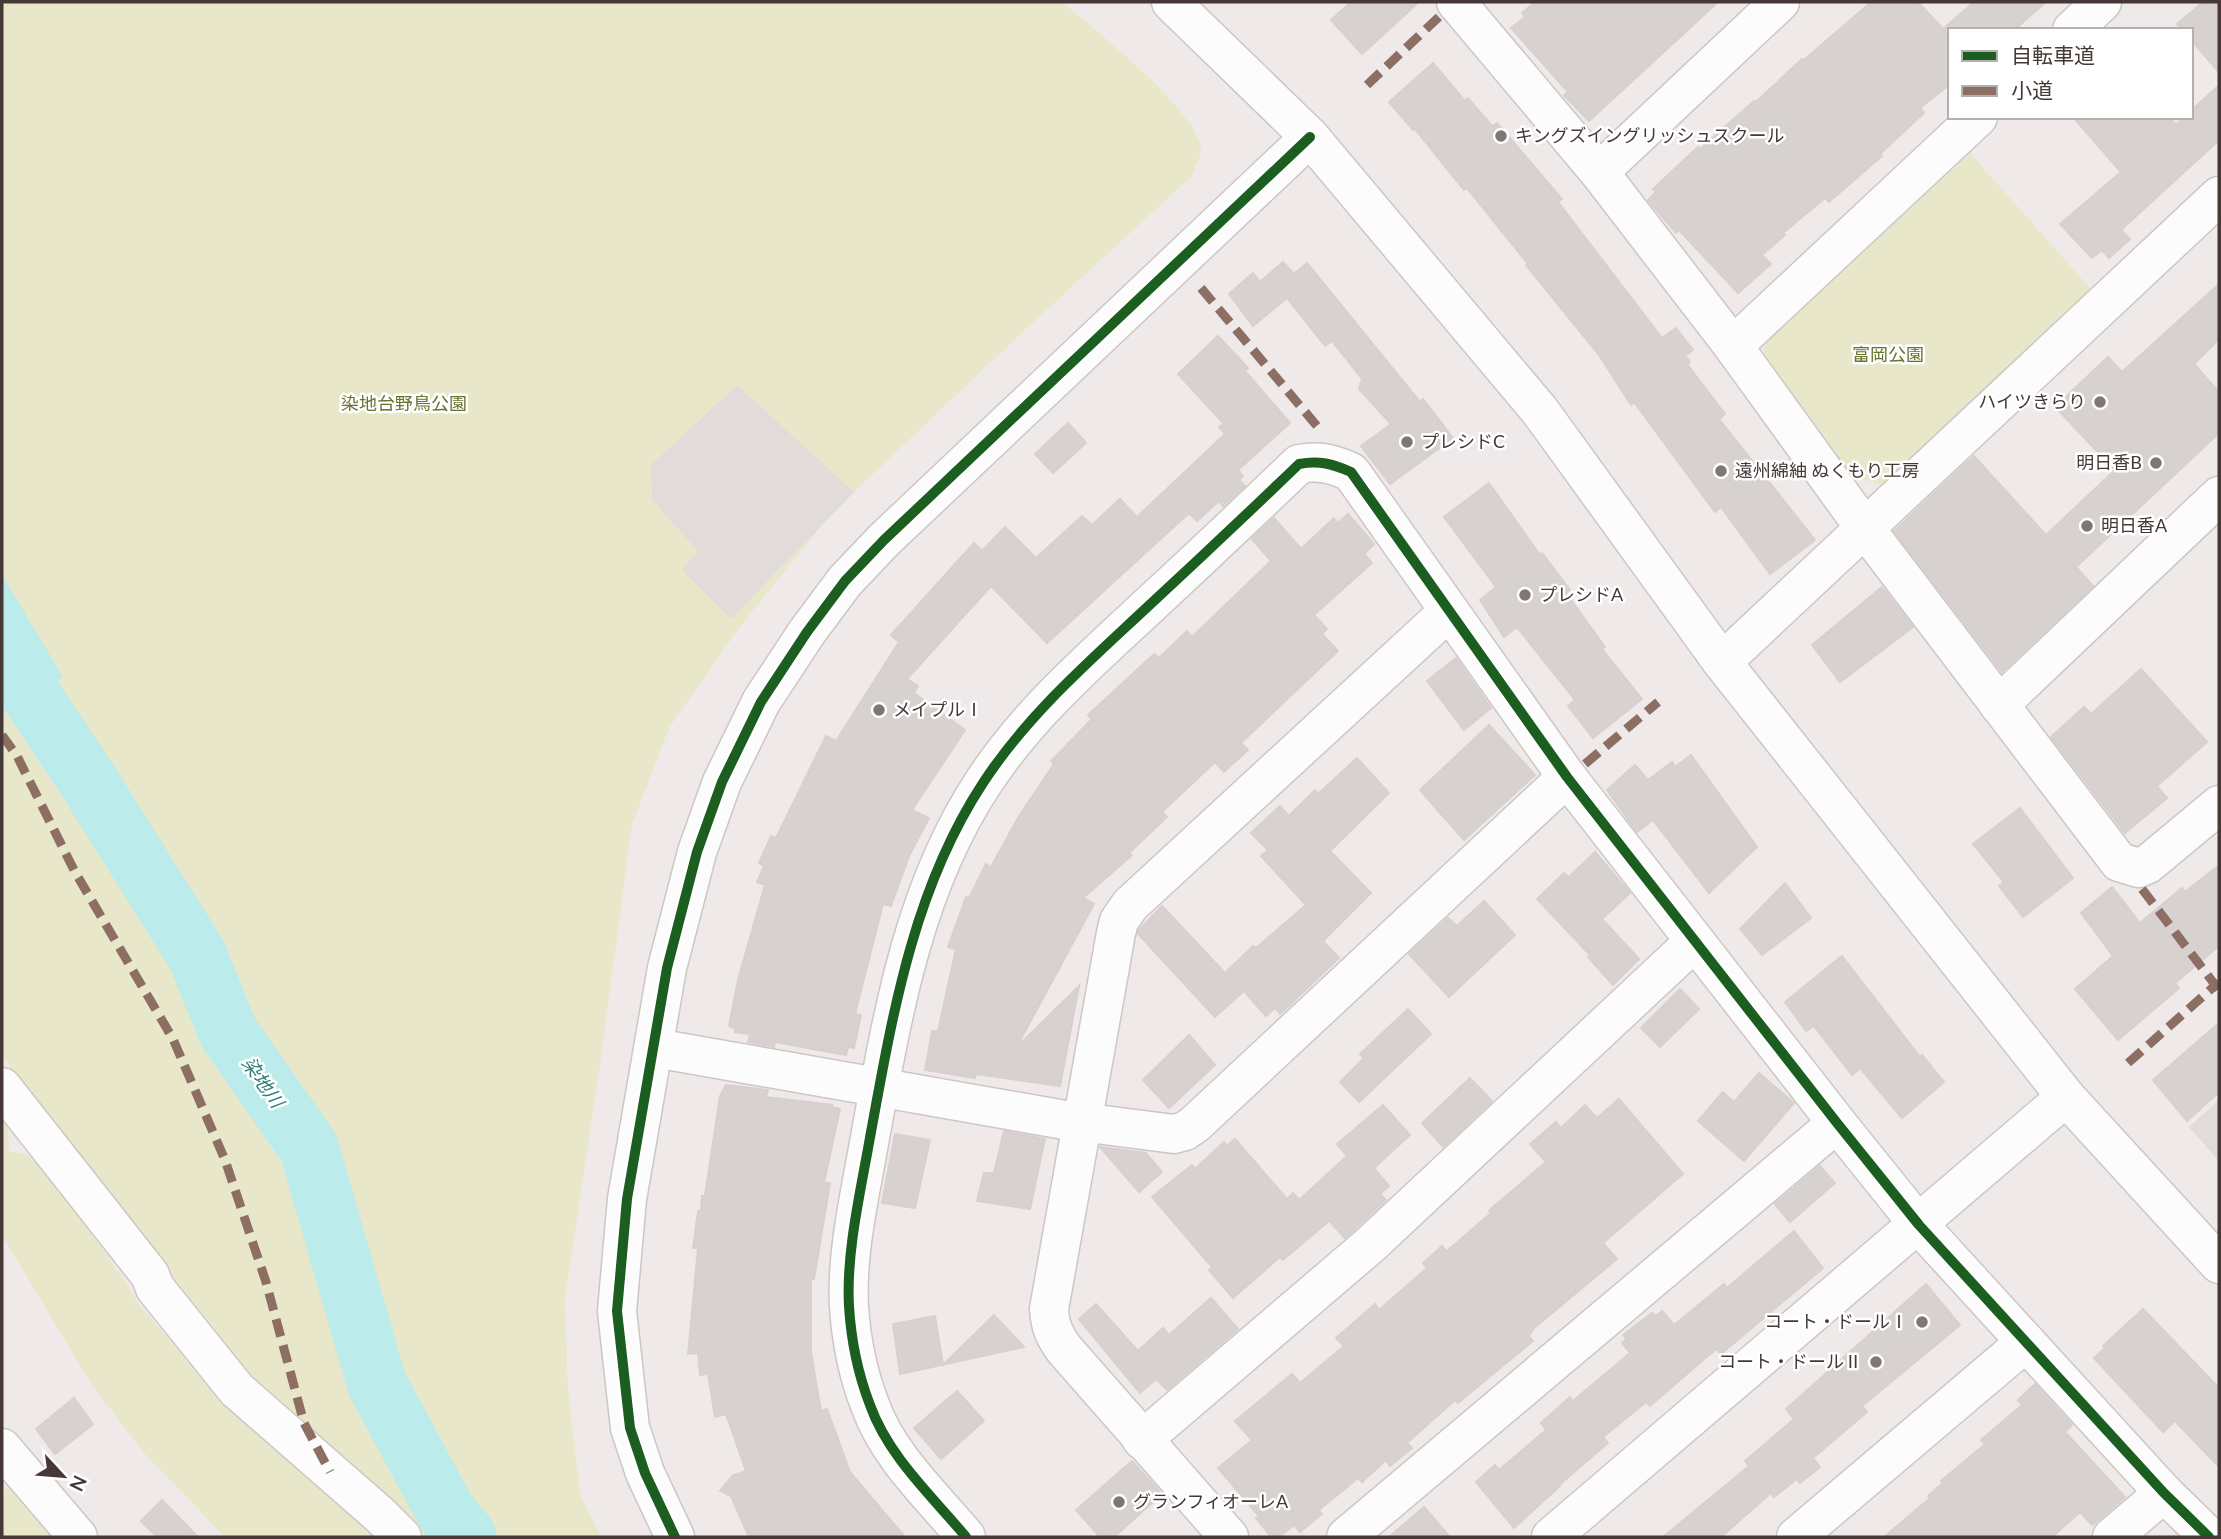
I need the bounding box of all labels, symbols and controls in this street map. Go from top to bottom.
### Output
legend [1948,28,2193,119]
text: 自転車道 [2011,42,2095,67]
text: 小道 [2011,77,2053,102]
place label: キングズイングリッシュスクール [1515,124,1784,146]
marker: キングズイングリッシュスクール [1493,128,1509,144]
park label: 富岡公園 [1852,343,1924,365]
place label: ハイツきらり [1978,390,2086,412]
park label: 染地台野鳥公園 [341,392,467,414]
marker: ハイツきらり [2092,394,2108,410]
place label: プレシドC [1421,430,1505,452]
marker: プレシドC [1399,434,1415,450]
place label: 明日香B [2076,451,2142,473]
marker: 明日香B [2148,455,2164,471]
place label: 遠州綿紬 ぬくもり工房 [1735,459,1920,481]
marker: 遠州綿紬 ぬくもり工房 [1713,463,1729,479]
place label: 明日香A [2101,514,2168,536]
marker: 明日香A [2079,518,2095,534]
place label: プレシドA [1539,583,1624,605]
marker: プレシドA [1517,587,1533,603]
place label: メイプルⅠ [893,698,983,720]
marker: メイプルⅠ [871,702,887,718]
water label: 染地川 [238,1052,290,1113]
place label: コート・ドールⅠ [1764,1310,1908,1332]
marker: コート・ドールⅠ [1914,1314,1930,1330]
place label: コート・ドールⅡ [1718,1350,1862,1372]
marker: コート・ドールⅡ [1868,1354,1884,1370]
north arrow [28,1441,98,1511]
text: N [65,1472,92,1495]
place label: グランフィオーレA [1133,1490,1289,1512]
marker: グランフィオーレA [1111,1494,1127,1510]

